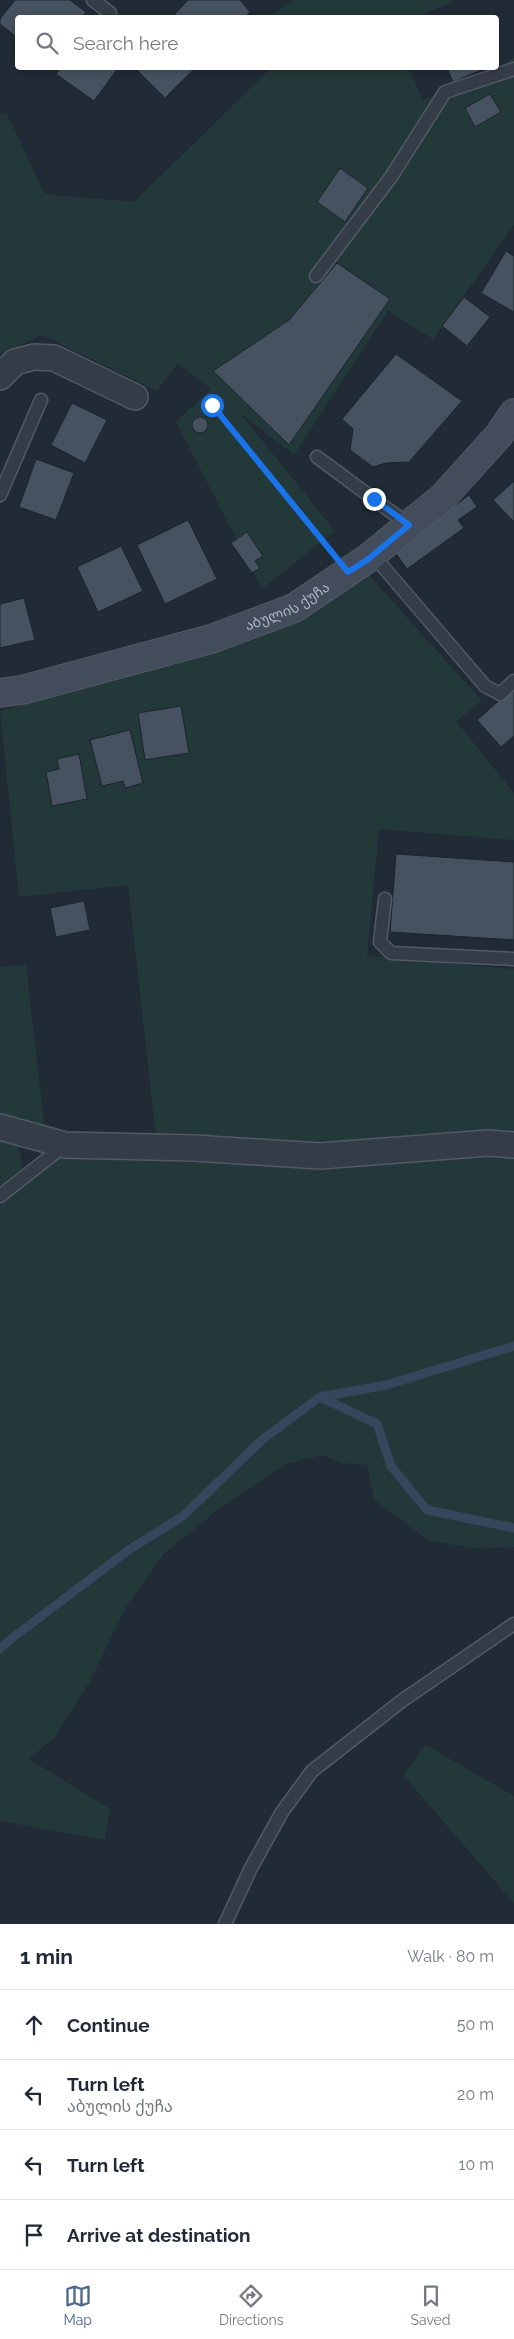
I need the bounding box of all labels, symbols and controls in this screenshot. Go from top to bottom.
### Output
search box [15,15,499,70]
icon: search [33,29,61,57]
text: Search here [73,32,179,54]
route start [201,394,224,417]
route end [363,488,386,511]
street label: აბულის ქუჩა [243,579,332,634]
text: 1 min [20,1944,73,1969]
text: Walk · 80 m [407,1947,494,1966]
icon: ahead [20,2011,48,2039]
text: Continue [67,2014,150,2036]
text: 50 m [457,2015,494,2034]
text: Turn left [67,2073,144,2095]
icon: left [20,2081,48,2109]
text: 20 m [457,2085,494,2104]
text: აბულის ქუჩა [67,2097,173,2116]
icon: left [20,2151,48,2179]
text: Turn left [67,2154,144,2176]
text: 10 m [459,2155,494,2174]
icon: arrive [20,2221,48,2249]
text: Arrive at destination [67,2224,251,2246]
tab: Map [63,2282,92,2328]
tab: Directions [219,2282,284,2328]
tab: Saved [410,2282,451,2328]

